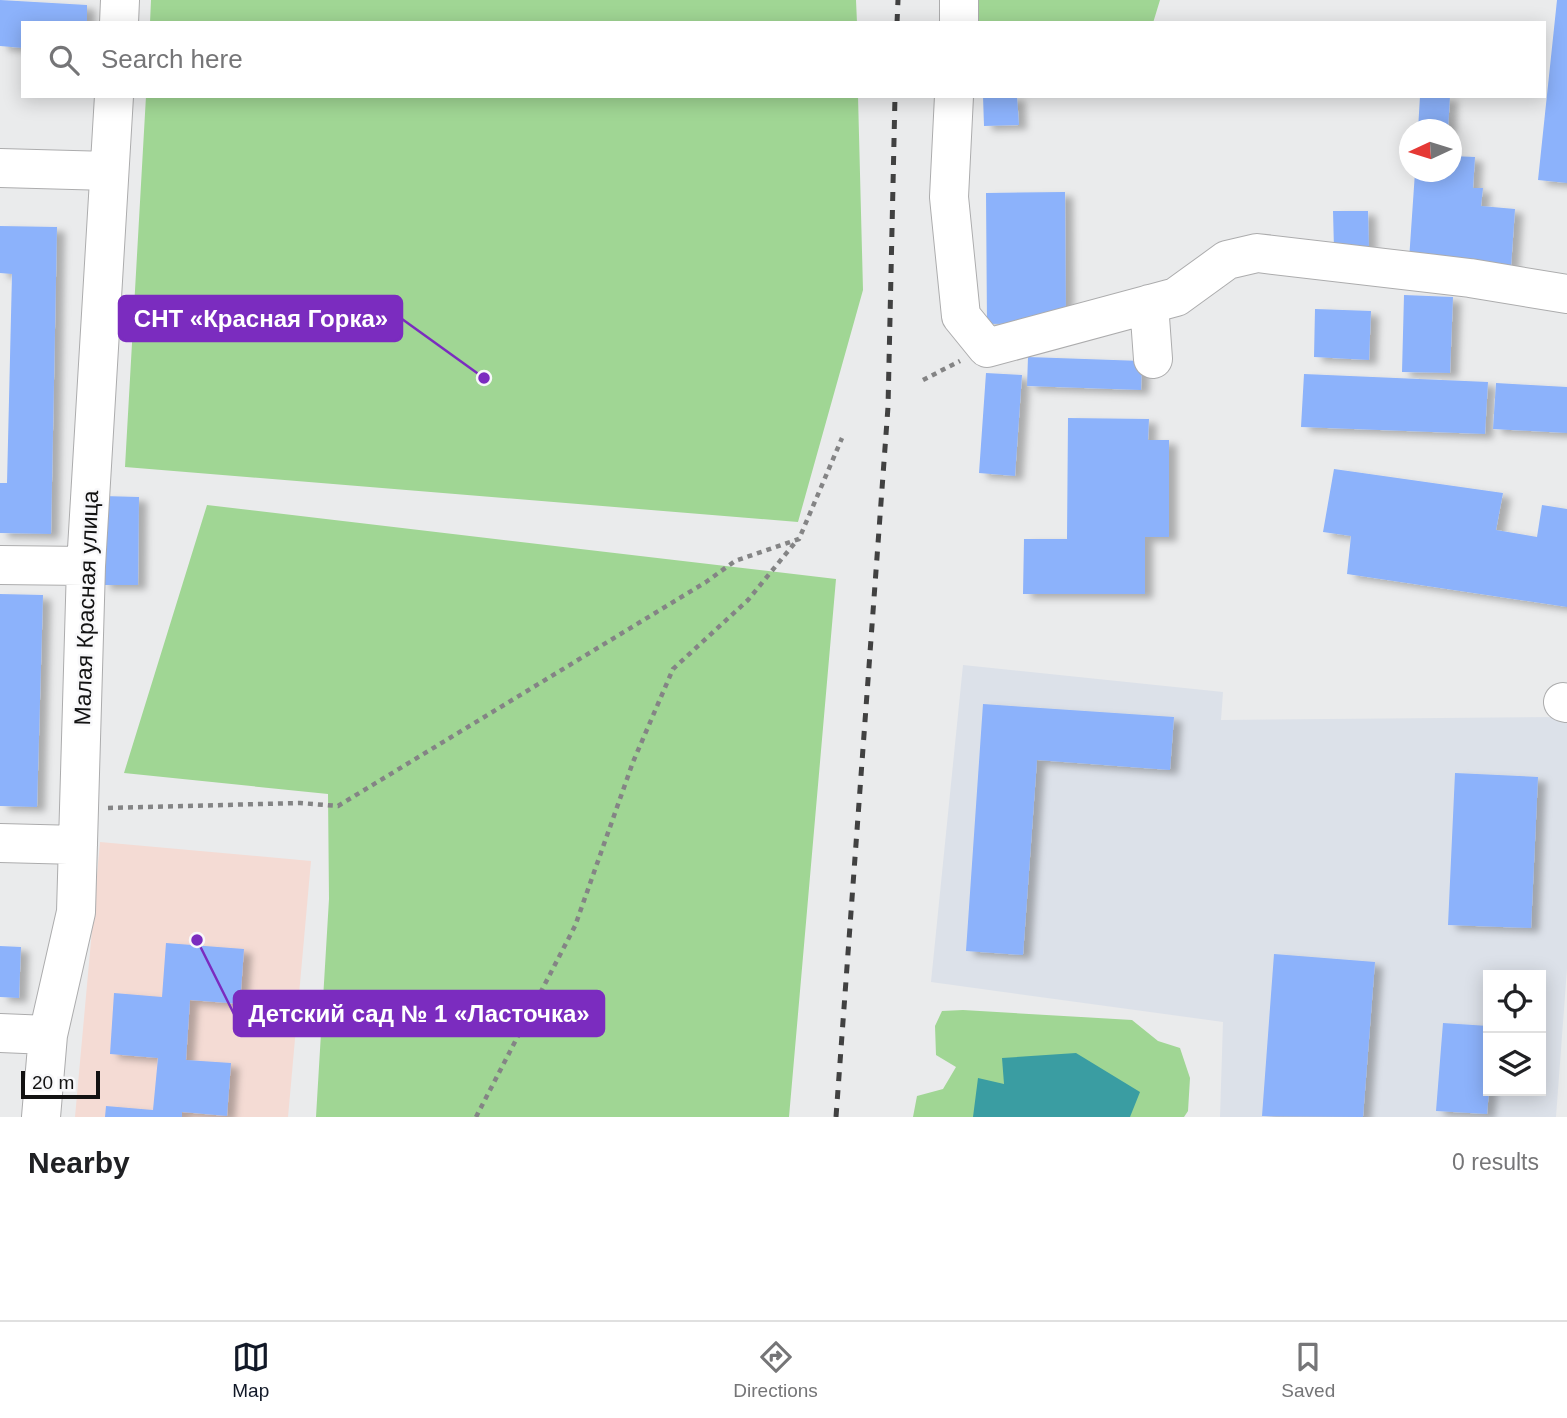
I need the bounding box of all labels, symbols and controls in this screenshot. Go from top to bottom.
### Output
search box [21,21,1546,98]
icon: search [45,41,83,79]
text: Search here [101,44,243,74]
north arrow [1399,119,1462,182]
callout: СНТ «Красная Горка» [119,296,402,341]
text: СНТ «Красная Горка» [134,305,388,332]
street label: Малая Красная улица [69,490,103,726]
map controls [1483,970,1546,1096]
button: locate [1483,970,1546,1033]
callout: Детский сад № 1 «Ласточка» [234,991,604,1036]
text: Детский сад № 1 «Ласточка» [248,1000,590,1027]
button: layers [1483,1033,1546,1096]
scale bar [21,1068,100,1100]
text: 20 m [32,1072,74,1093]
text: Nearby [28,1146,130,1179]
text: 0 results [1452,1149,1539,1175]
tab: Map [232,1338,270,1402]
tab: Directions [733,1338,818,1402]
tab: Saved [1281,1338,1335,1402]

